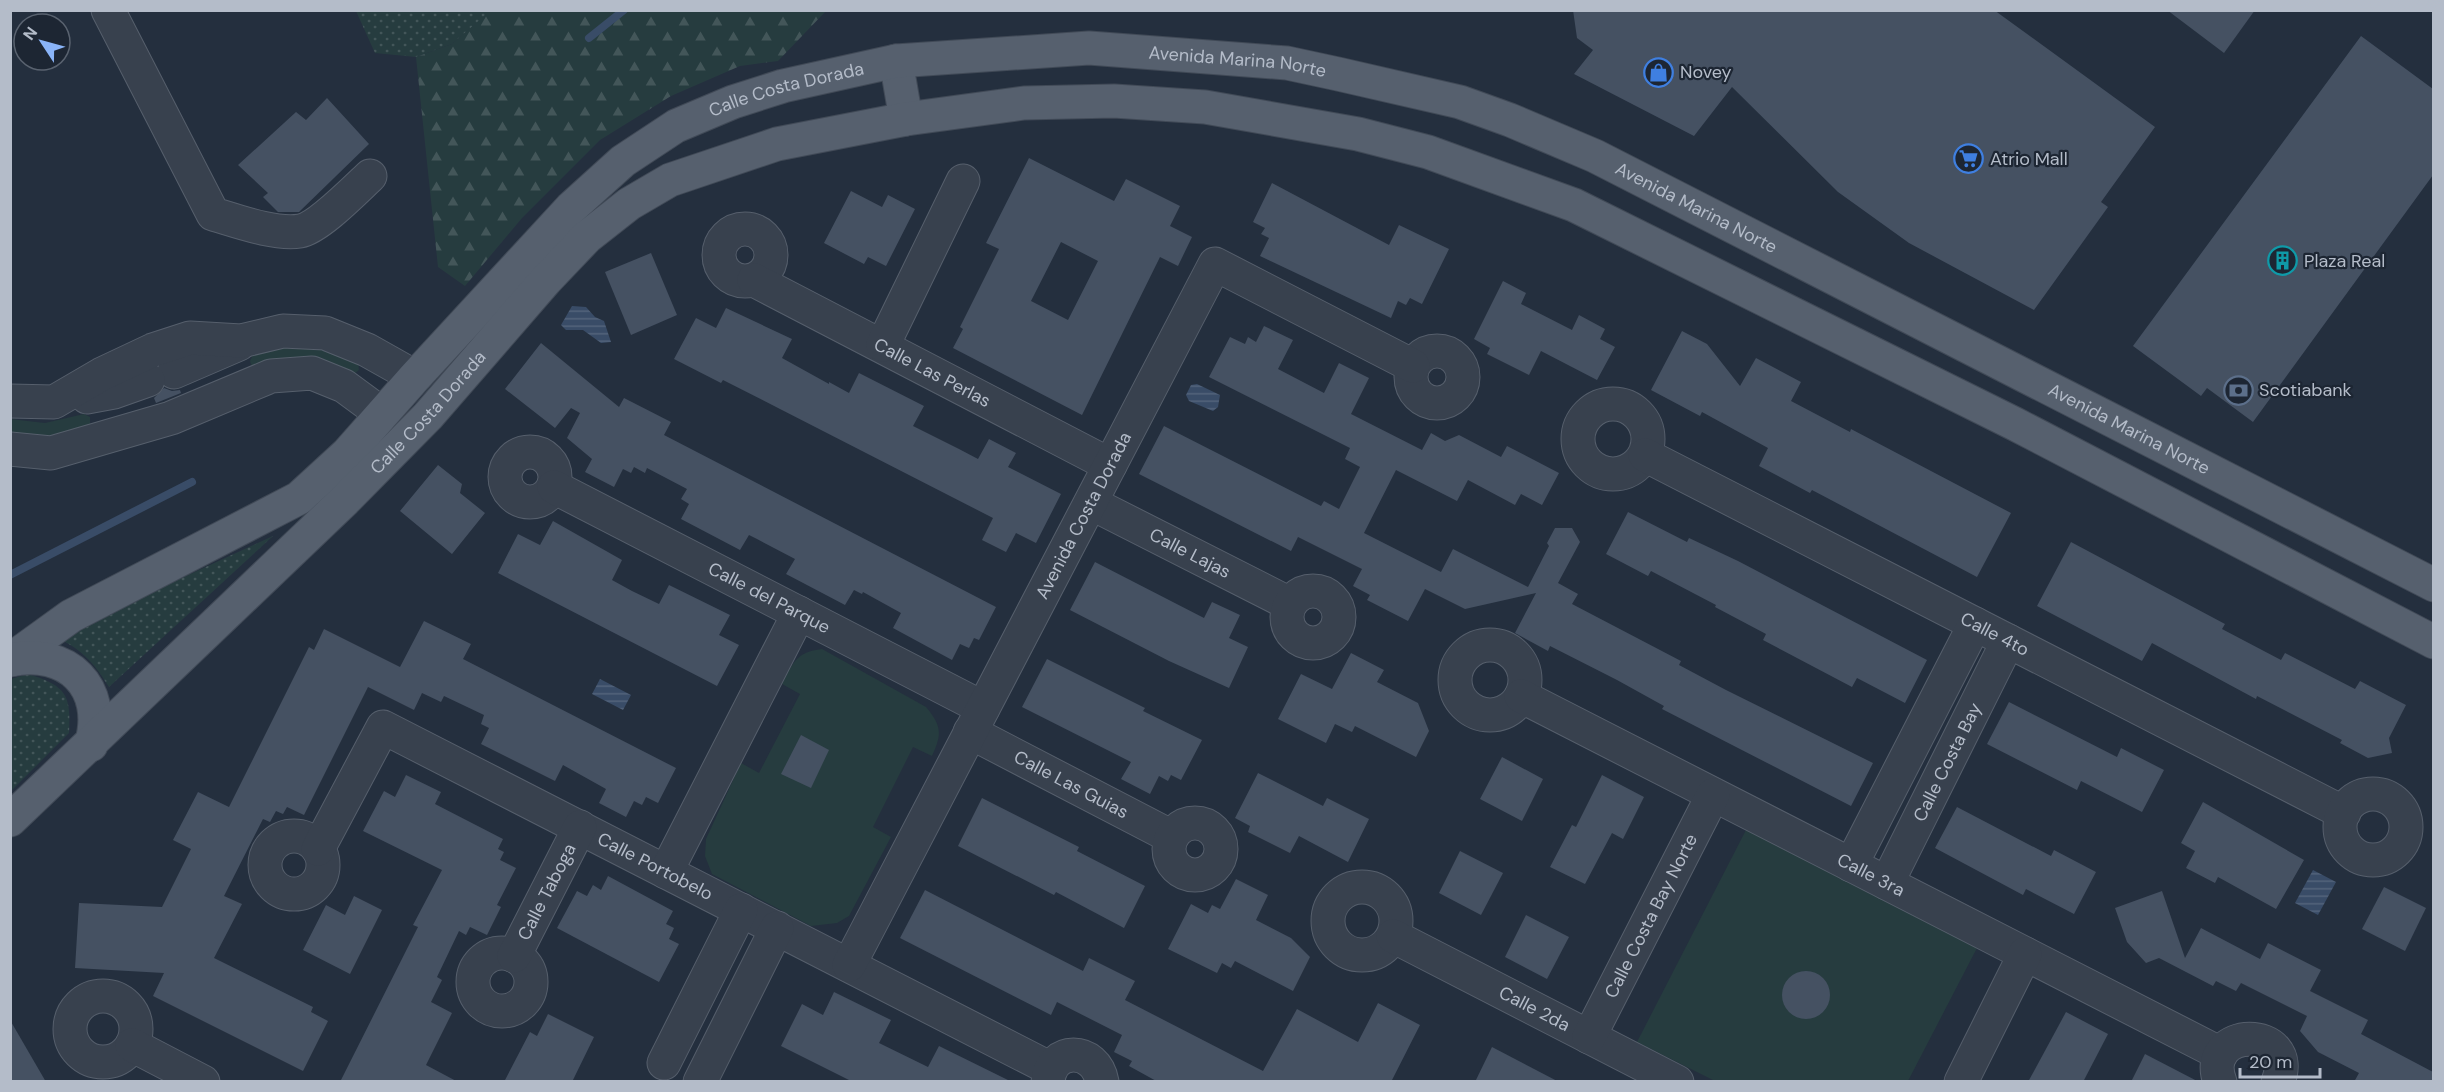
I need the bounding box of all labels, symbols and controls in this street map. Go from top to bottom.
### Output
north arrow [12,12,72,72]
text: N [18,23,42,44]
street label: Avenida Marina Norte [1148,41,1328,83]
street label: Calle Costa Dorada [705,56,866,123]
shop icon: Novey [1643,56,1675,88]
place label: Novey [1680,60,1732,84]
supermarket icon: Atrio Mall [1953,143,1985,175]
place label: Atrio Mall [1990,147,2068,171]
street label: Avenida Marina Norte [1611,156,1781,259]
building icon: Plaza Real [2267,245,2299,277]
place label: Plaza Real [2304,249,2385,273]
street label: Calle Las Perlas [870,332,995,413]
street label: Calle Costa Dorada [365,346,491,480]
bank icon: Scotiabank [2222,374,2254,406]
street label: Avenida Marina Norte [2044,378,2214,480]
place label: Scotiabank [2259,378,2352,402]
street label: Avenida Costa Dorada [1030,428,1137,603]
street label: Calle Lajas [1145,523,1235,584]
street label: Calle del Parque [704,556,834,639]
street label: Calle 4to [1956,607,2033,662]
street label: Calle Costa Bay [1908,699,1987,826]
street label: Calle Las Guias [1010,745,1133,824]
street label: Calle Portobelo [593,827,717,906]
street label: Calle Costa Bay Norte [1599,830,1703,1002]
street label: Calle Taboga [512,839,582,944]
street label: Calle 3ra [1833,848,1909,902]
street label: Calle 2da [1495,980,1574,1037]
scale bar [2240,1041,2320,1079]
text: 20 m [2249,1050,2292,1074]

